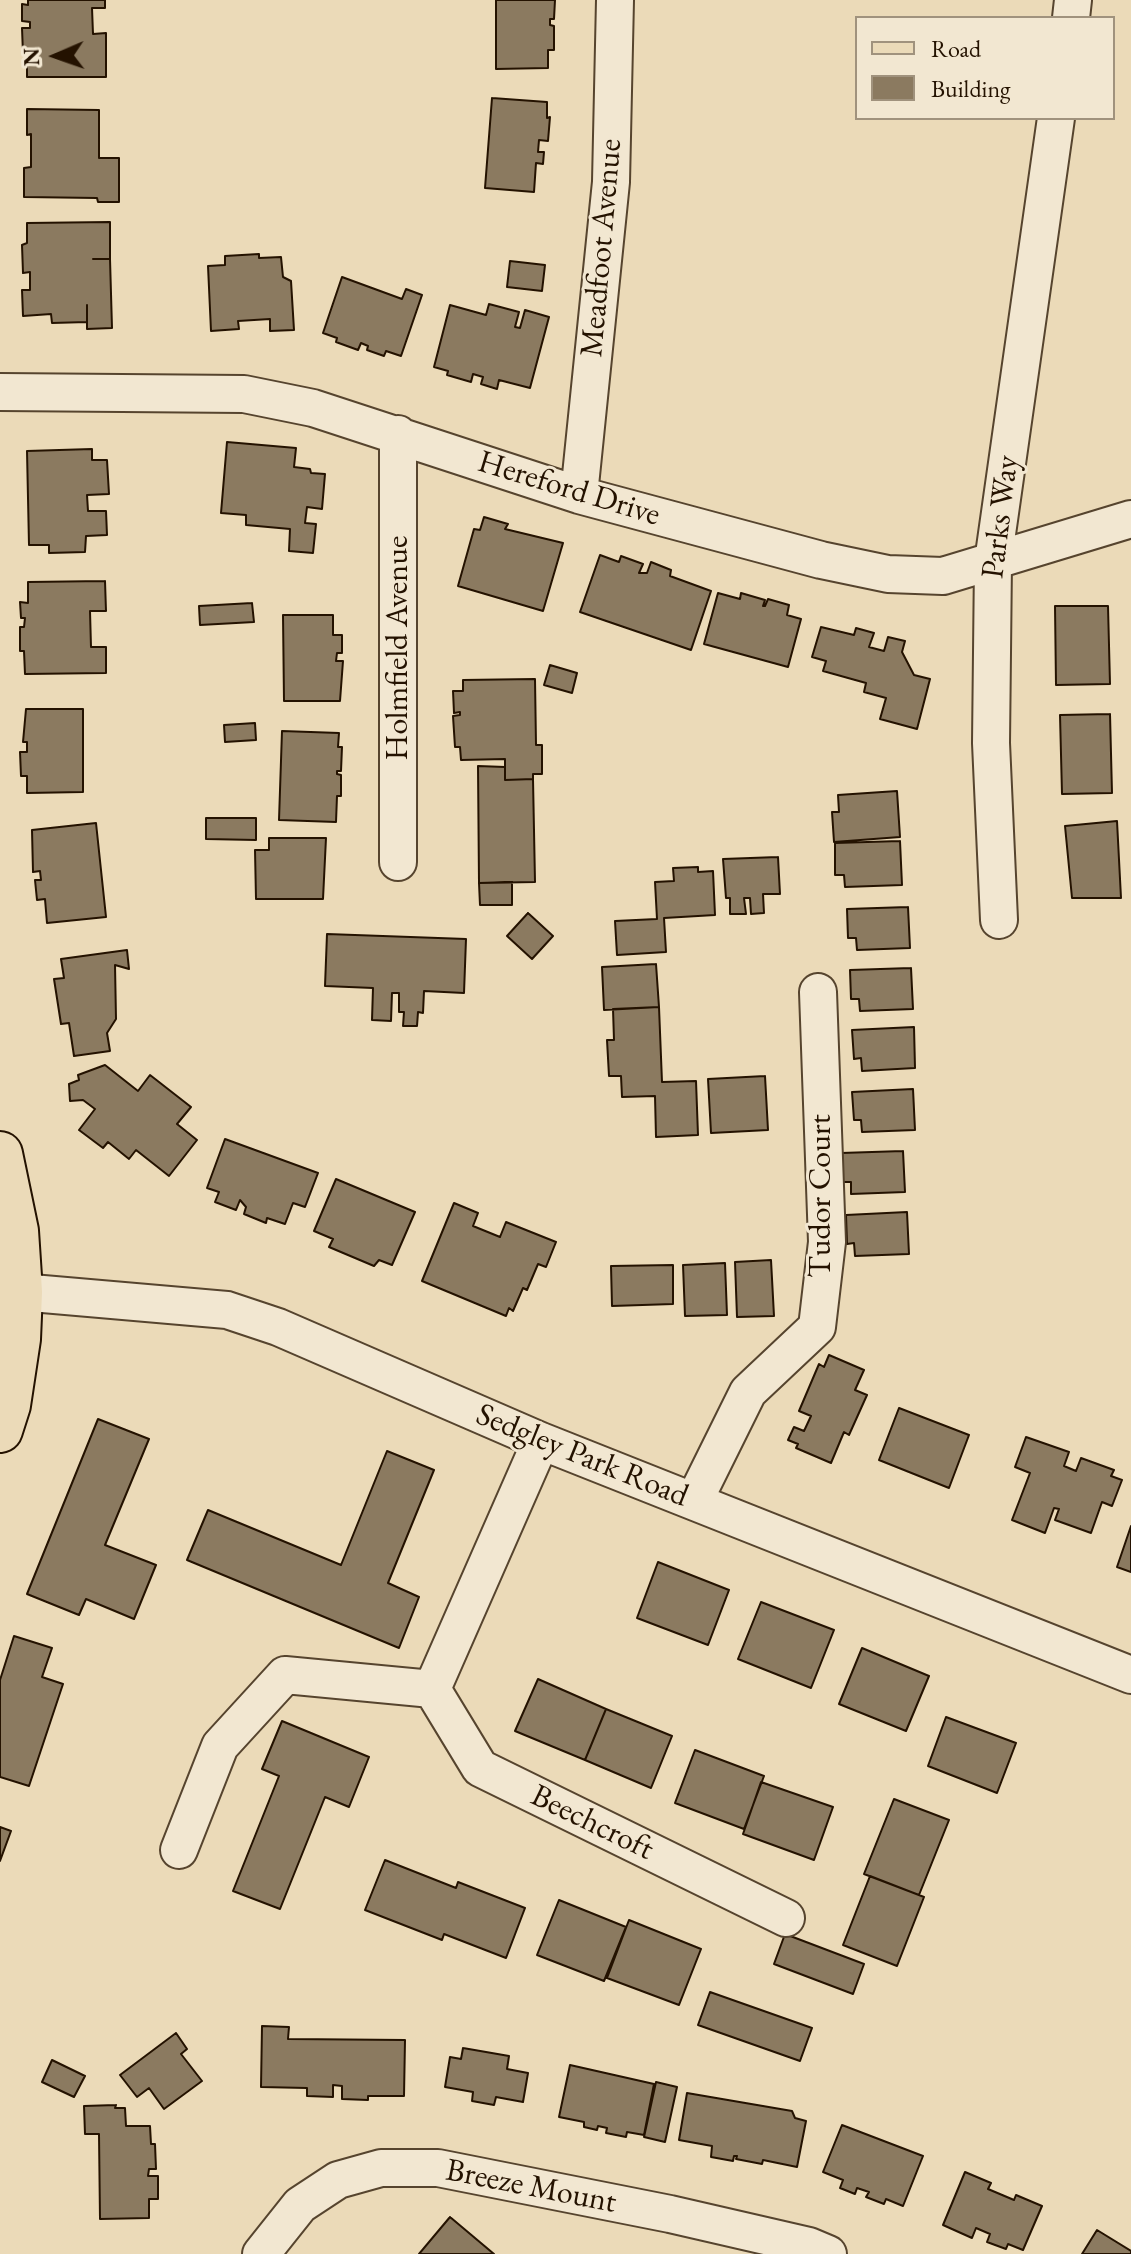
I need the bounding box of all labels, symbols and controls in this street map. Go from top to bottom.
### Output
north arrow [16,16,96,96]
legend [855,16,1115,120]
text: Road [931,33,981,64]
text: N [17,47,46,66]
text: Building [931,73,1011,104]
street label: Meadfoot Avenue [573,137,631,359]
street label: Hereford Drive [473,443,665,535]
street label: Parks Way [974,453,1028,581]
street label: Holmfield Avenue [379,535,417,761]
street label: Tudor Court [802,1114,840,1278]
street label: Sedgley Park Road [470,1396,694,1516]
street label: Beechcroft [524,1777,660,1869]
street label: Breeze Mount [442,2152,620,2222]

